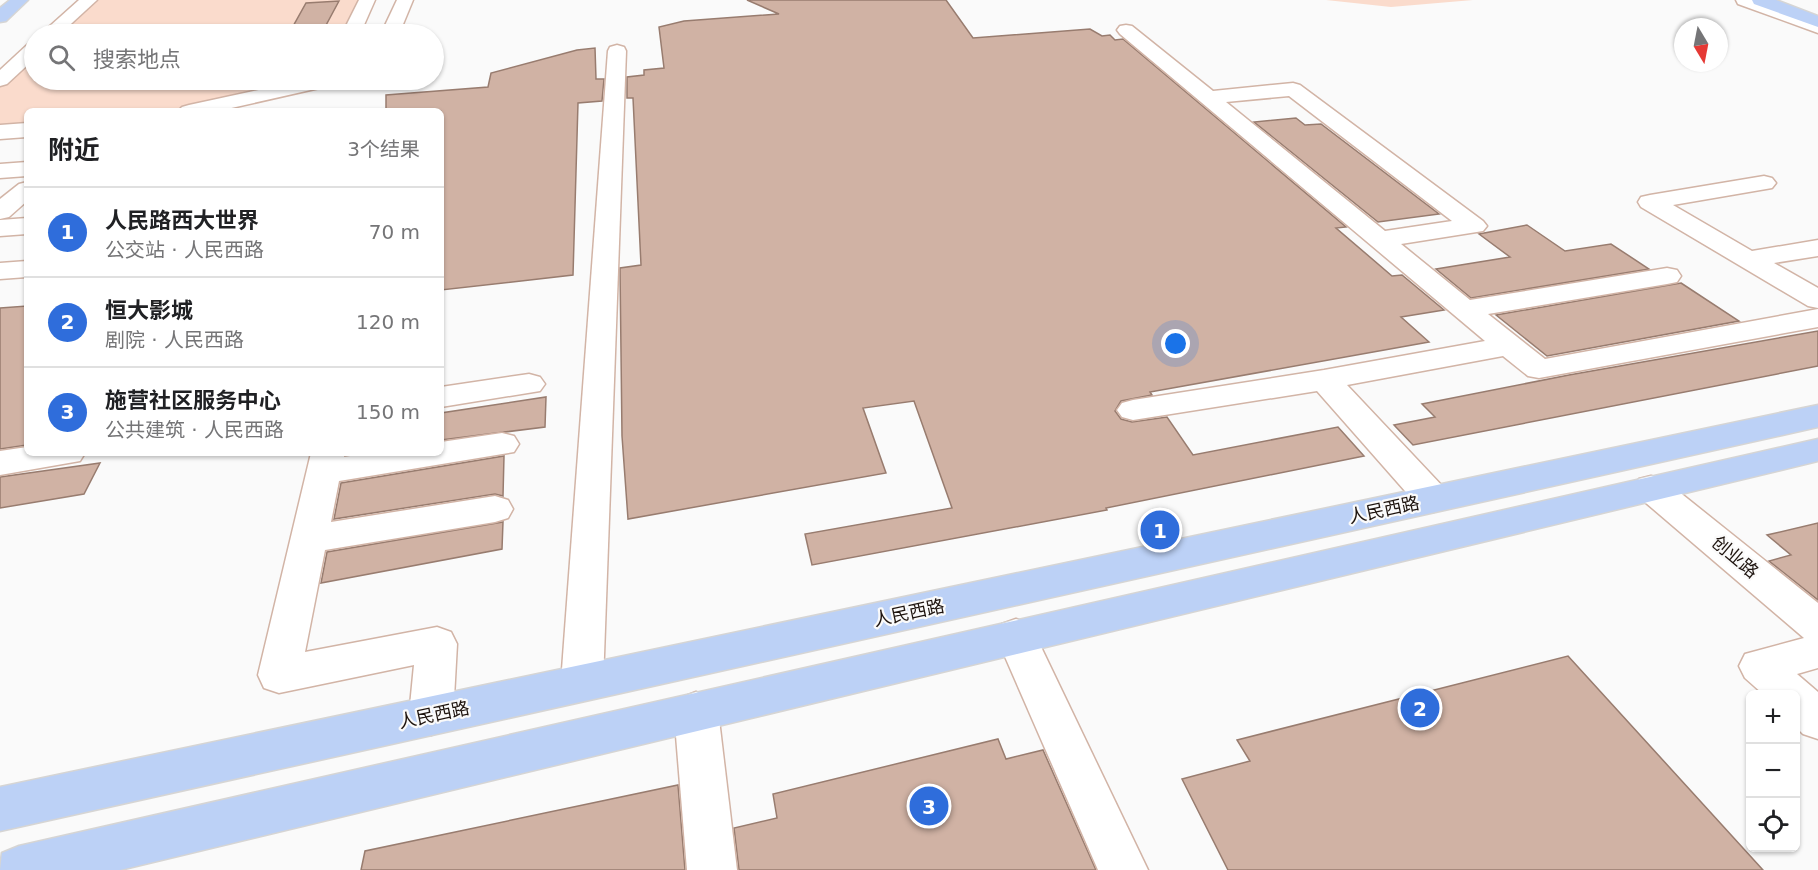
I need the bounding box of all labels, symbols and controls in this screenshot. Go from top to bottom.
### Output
north arrow [1674,18,1728,72]
search box [24,24,444,90]
icon: search [45,41,78,74]
text: 搜索地点 [93,47,181,72]
text: 附近 [48,135,100,165]
text: 3个结果 [347,137,420,161]
text: 人民路西大世界 [105,208,259,233]
text: 1 [61,220,74,244]
text: 70 m [369,220,420,244]
text: 公交站 · 人民西路 [105,238,264,262]
text: 恒大影城 [105,298,193,323]
text: 2 [61,310,74,334]
text: 120 m [356,310,420,334]
text: 剧院 · 人民西路 [105,328,244,352]
your location [1161,329,1190,358]
text: 施营社区服务中心 [105,388,281,413]
text: 3 [61,400,74,424]
text: 150 m [356,400,420,424]
text: 公共建筑 · 人民西路 [105,418,284,442]
street label: 人民西路 [1346,492,1421,527]
pin: 1 [1140,508,1180,552]
street label: 创业路 [1708,531,1763,582]
street label: 人民西路 [871,595,946,630]
pin: 2 [1400,686,1440,730]
map controls [1746,690,1800,852]
button: + [1746,690,1800,744]
street label: 人民西路 [396,697,471,732]
button: − [1746,744,1800,798]
pin: 3 [910,784,948,828]
button: locate [1746,798,1800,852]

